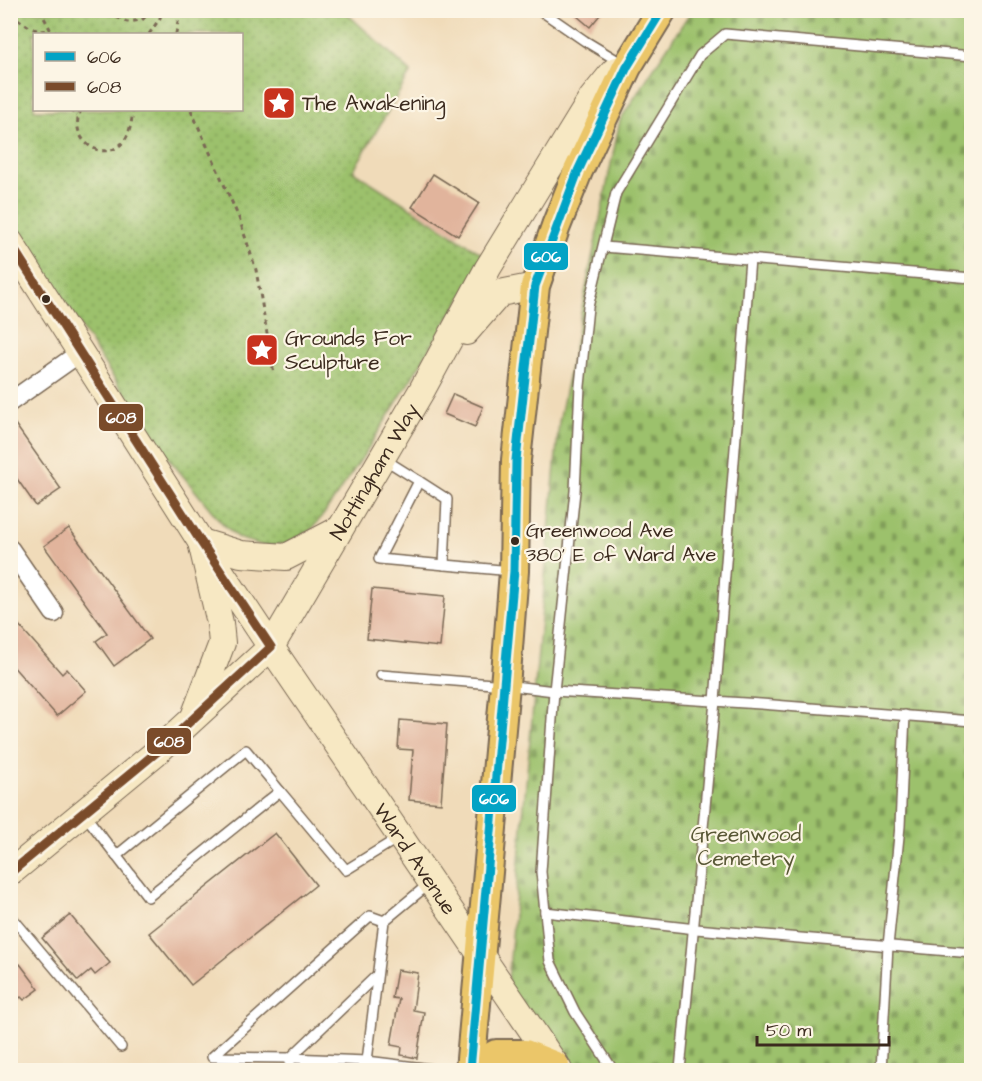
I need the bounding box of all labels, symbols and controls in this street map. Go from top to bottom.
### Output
legend [33,33,243,111]
text: 606 [87,45,121,70]
text: 608 [87,75,122,100]
place icon: The Awakening [261,85,297,121]
place label: The Awakening [302,89,446,120]
line badge: 606 [523,242,569,271]
text: 606 [531,246,561,268]
unlabelled marker [40,293,52,305]
place label: Grounds For Sculpture [285,324,412,378]
place icon: Grounds For Sculpture [244,332,280,368]
street label: Nottingham Way [323,397,428,546]
line badge: 608 [98,403,144,432]
text: 608 [106,407,137,429]
place label: Greenwood Ave 380' E of Ward Ave [526,517,716,569]
marker: Greenwood Ave 380' E of Ward Ave [509,535,521,547]
line badge: 608 [146,727,192,755]
text: 608 [154,731,185,753]
line badge: 606 [471,784,517,813]
text: 606 [479,788,509,810]
street label: Ward Avenue [366,797,463,921]
park label: Greenwood Cemetery [691,820,802,875]
scale bar [757,1009,889,1047]
text: 50 m [766,1018,811,1043]

